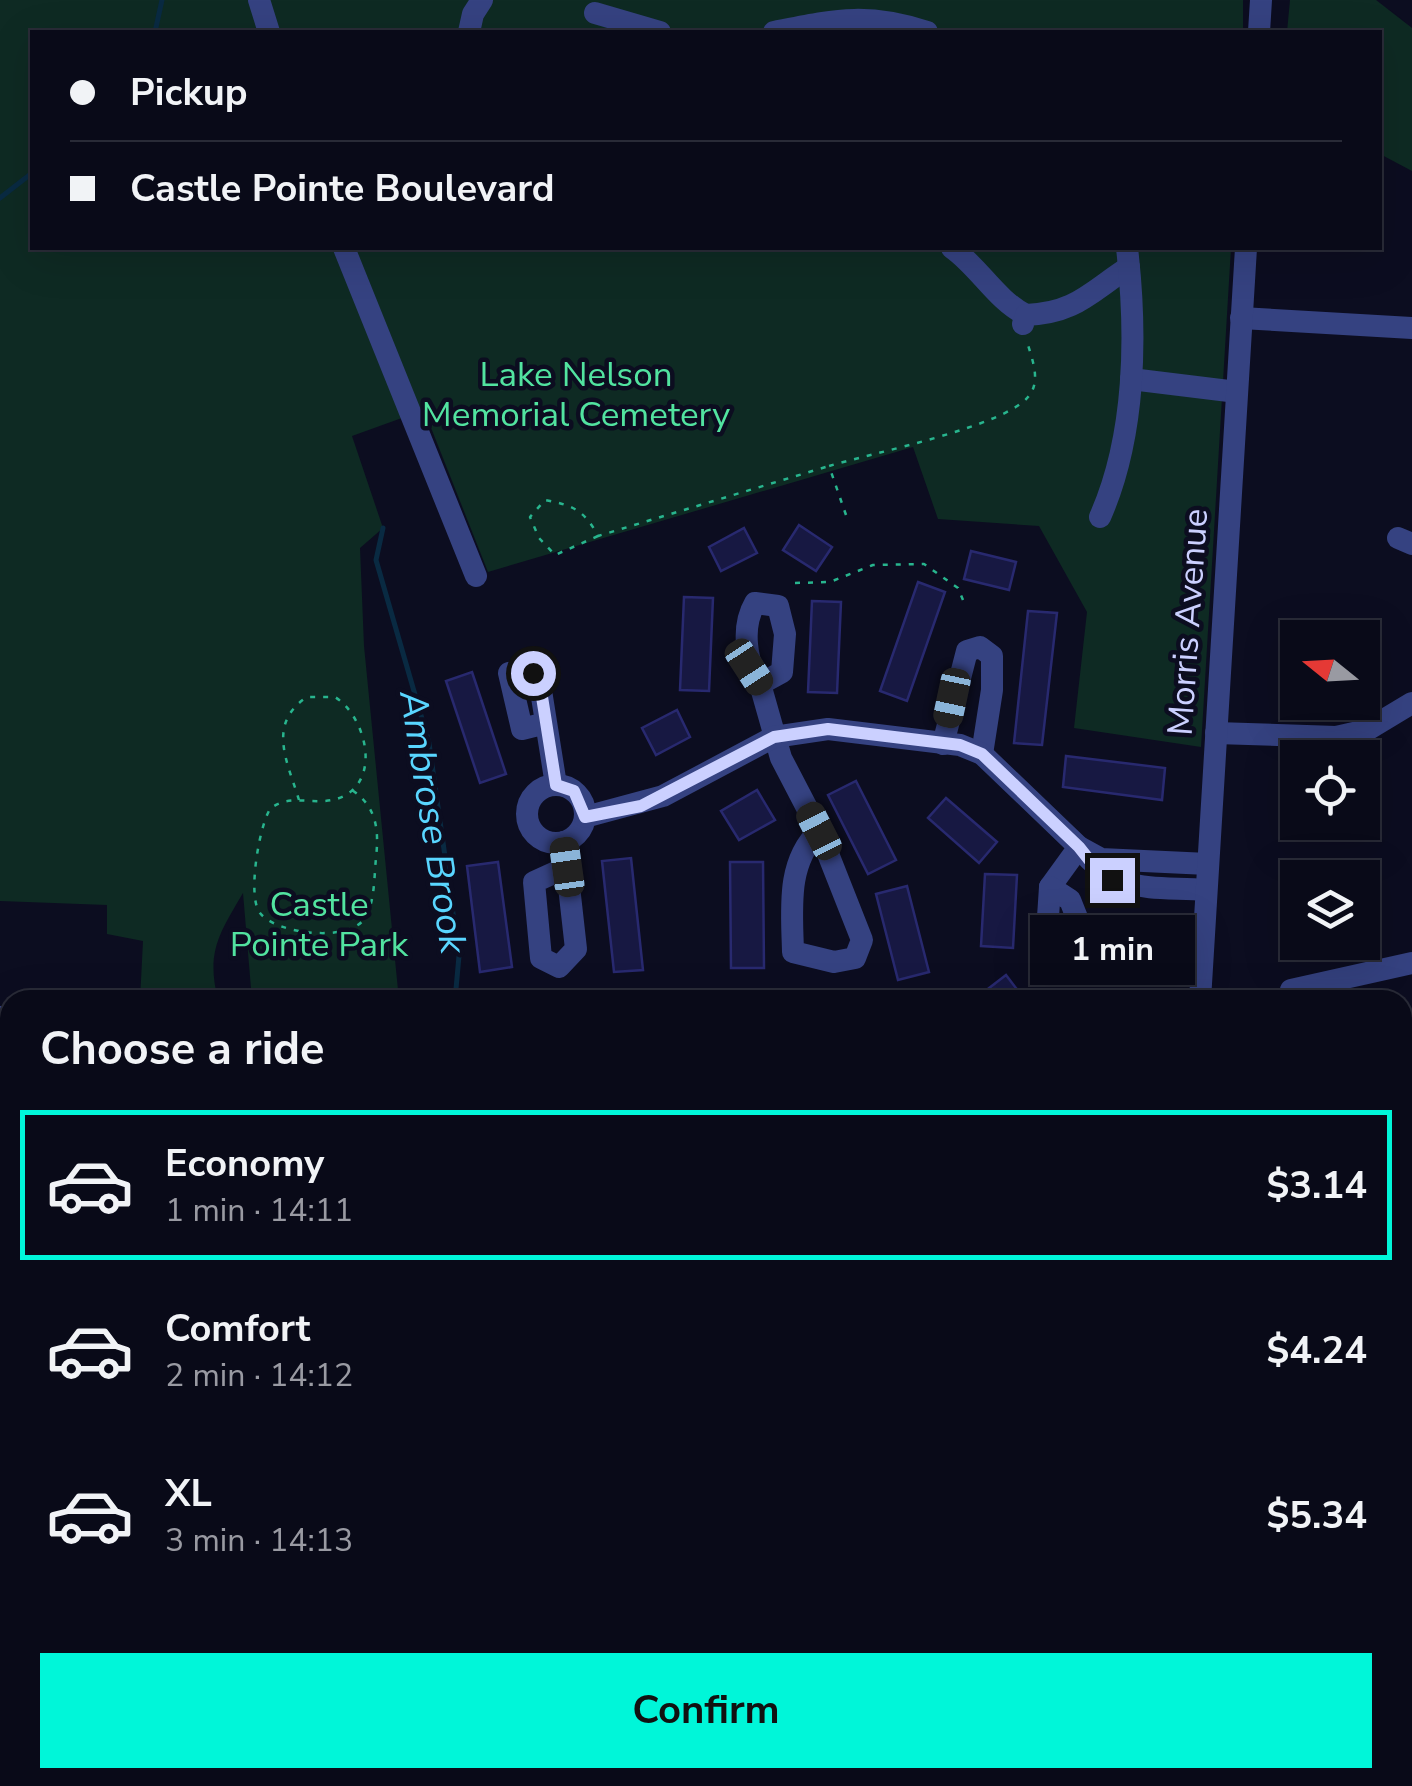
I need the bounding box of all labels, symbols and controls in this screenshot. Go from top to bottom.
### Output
text: Pickup [130,67,248,118]
text: Castle Pointe Boulevard [130,163,555,214]
park label: Lake Nelson Memorial Cemetery [422,351,730,438]
street label: Morris Avenue [1157,507,1219,737]
north arrow [1280,620,1380,720]
map controls [1280,620,1380,960]
car [720,634,778,700]
route start [511,651,556,696]
car [931,666,973,730]
water label: Ambrose Brook [387,686,479,958]
button: locate [1280,740,1380,840]
car [792,797,846,865]
car [548,835,586,899]
route end [1090,858,1135,903]
button: layers [1280,860,1380,960]
park label: Castle Pointe Park [230,881,409,968]
callout: 1 min [1030,915,1194,985]
text: 1 min [1071,928,1154,971]
text: Choose a ride [40,1019,325,1080]
text: Economy [165,1138,324,1189]
icon: car [45,1140,135,1230]
text: $3.14 [1266,1160,1367,1211]
text: 1 min · 14:11 [165,1189,353,1232]
text: Comfort [165,1303,310,1354]
icon: car [45,1305,135,1395]
text: $4.24 [1266,1325,1367,1376]
text: 2 min · 14:12 [165,1354,353,1397]
text: XL [165,1468,212,1519]
icon: car [45,1470,135,1560]
text: $5.34 [1266,1490,1367,1541]
text: 3 min · 14:13 [165,1519,353,1562]
button: Confirm [40,1653,1372,1768]

